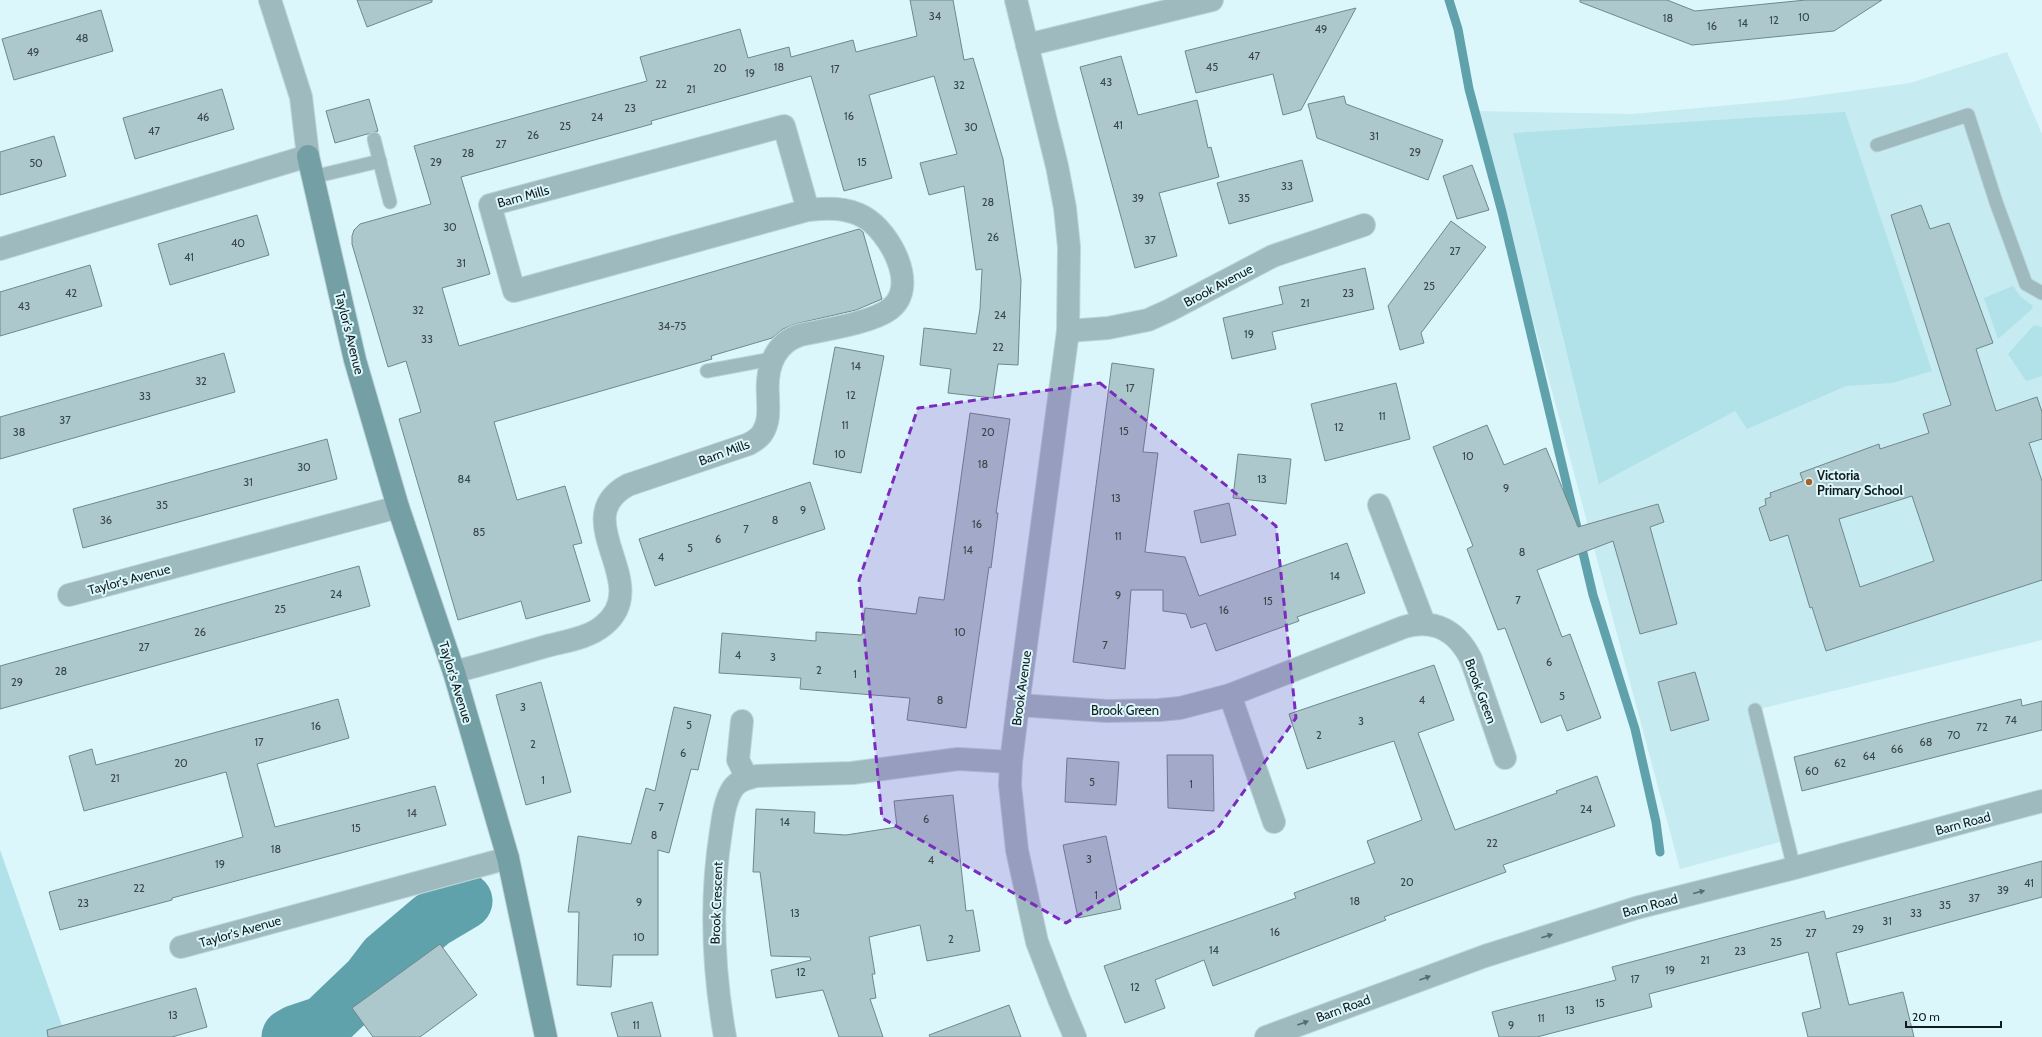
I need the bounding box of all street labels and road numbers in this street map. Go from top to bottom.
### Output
street label: Barn Mills [495,181,551,211]
street label: Brook Avenue [1181,260,1256,310]
street label: Taylor's Avenue [332,290,368,376]
street label: Barn Mills [696,435,752,469]
street label: Taylor's Avenue [86,560,172,598]
street label: Taylor's Avenue [436,639,476,725]
street label: Brook Avenue [1008,649,1034,727]
street label: Brook Green [1462,656,1500,726]
street label: Brook Green [1091,702,1159,718]
street label: Barn Road [1934,808,1992,838]
street label: Brook Crescent [707,861,725,945]
street label: Barn Road [1621,890,1679,920]
street label: Taylor's Avenue [197,912,283,950]
street label: Barn Road [1314,991,1372,1025]

